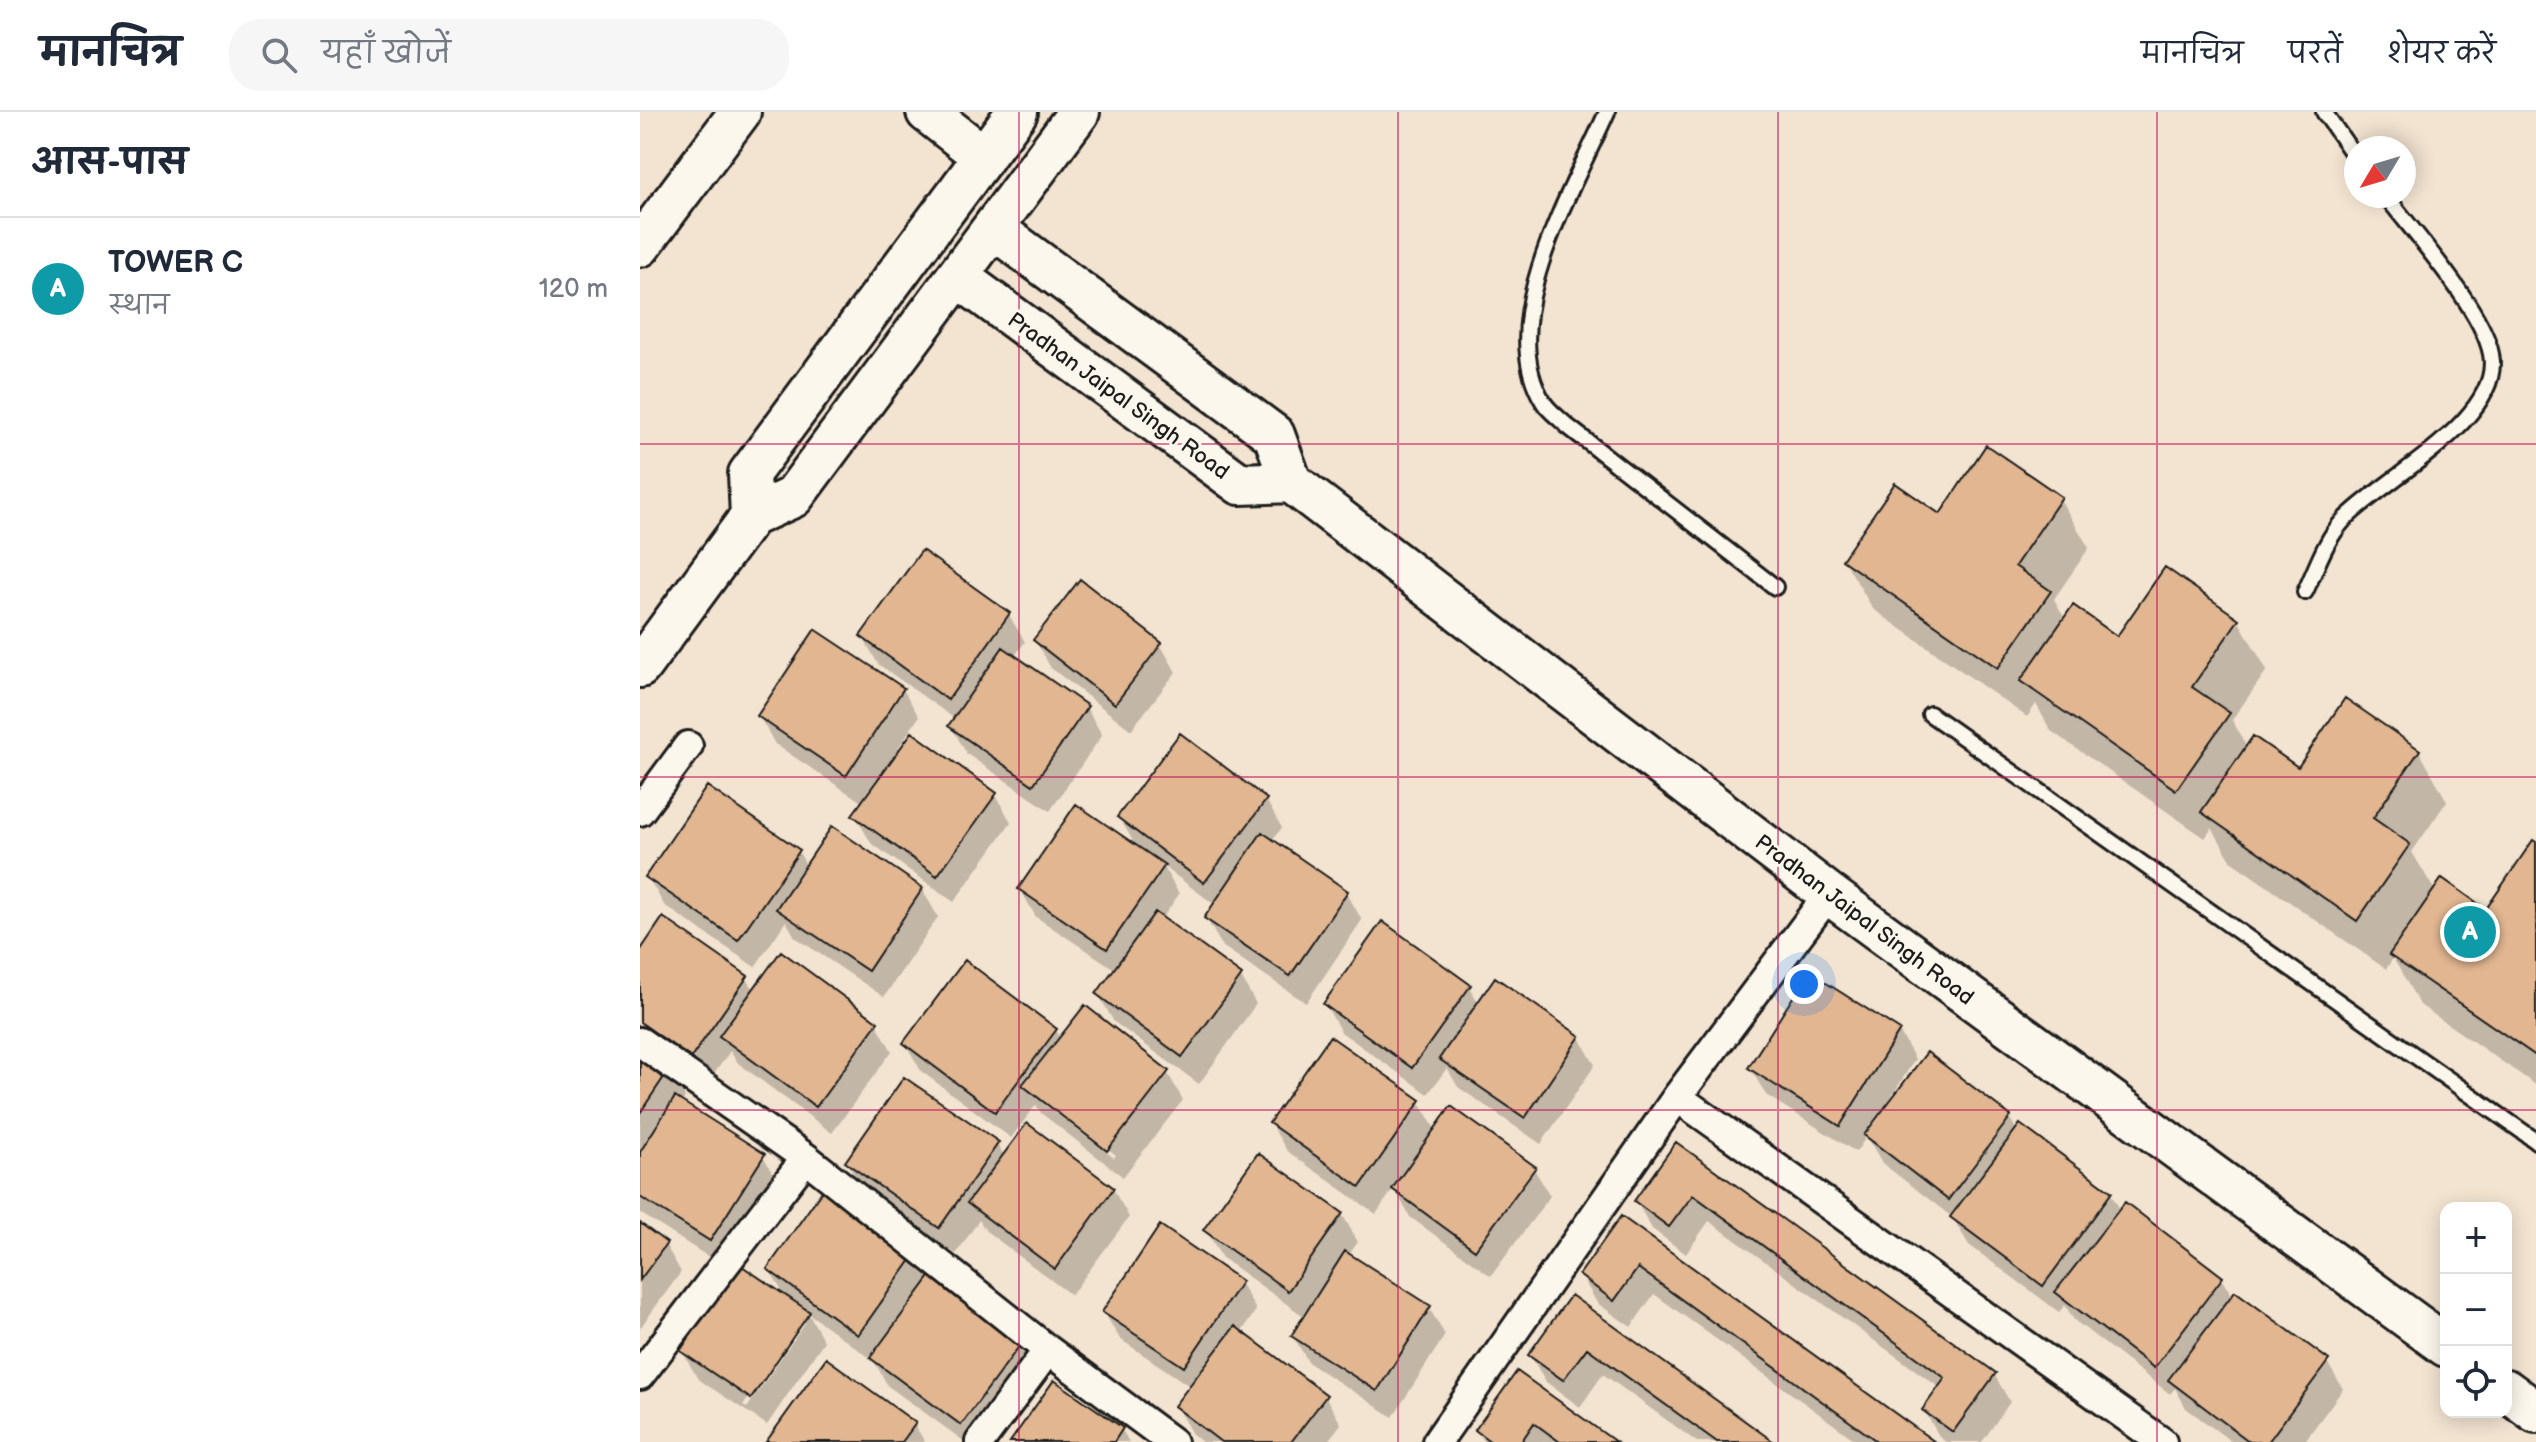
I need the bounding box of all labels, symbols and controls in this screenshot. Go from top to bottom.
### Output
search box [229,19,789,91]
text: मानचित्र [40,31,181,76]
icon: search [257,33,301,77]
text: यहाँ खोजें [321,36,451,72]
text: मानचित्र [2141,38,2244,71]
text: परतें [2288,38,2343,71]
text: शेयर करें [2387,38,2496,71]
north arrow [2344,136,2416,208]
text: आस-पास [32,142,188,183]
text: TOWER C [108,245,243,281]
text: A [50,274,66,305]
text: 120 m [539,274,608,305]
text: स्थान [108,291,170,322]
street label: Pradhan Jaipal Singh Road [1002,307,1234,486]
street label: Pradhan Jaipal Singh Road [1749,829,1979,1011]
pin: A [2444,902,2496,962]
your location [1784,964,1824,1004]
map controls [2440,1202,2512,1418]
button: + [2440,1202,2512,1274]
button: − [2440,1274,2512,1346]
button: locate [2440,1346,2512,1418]

